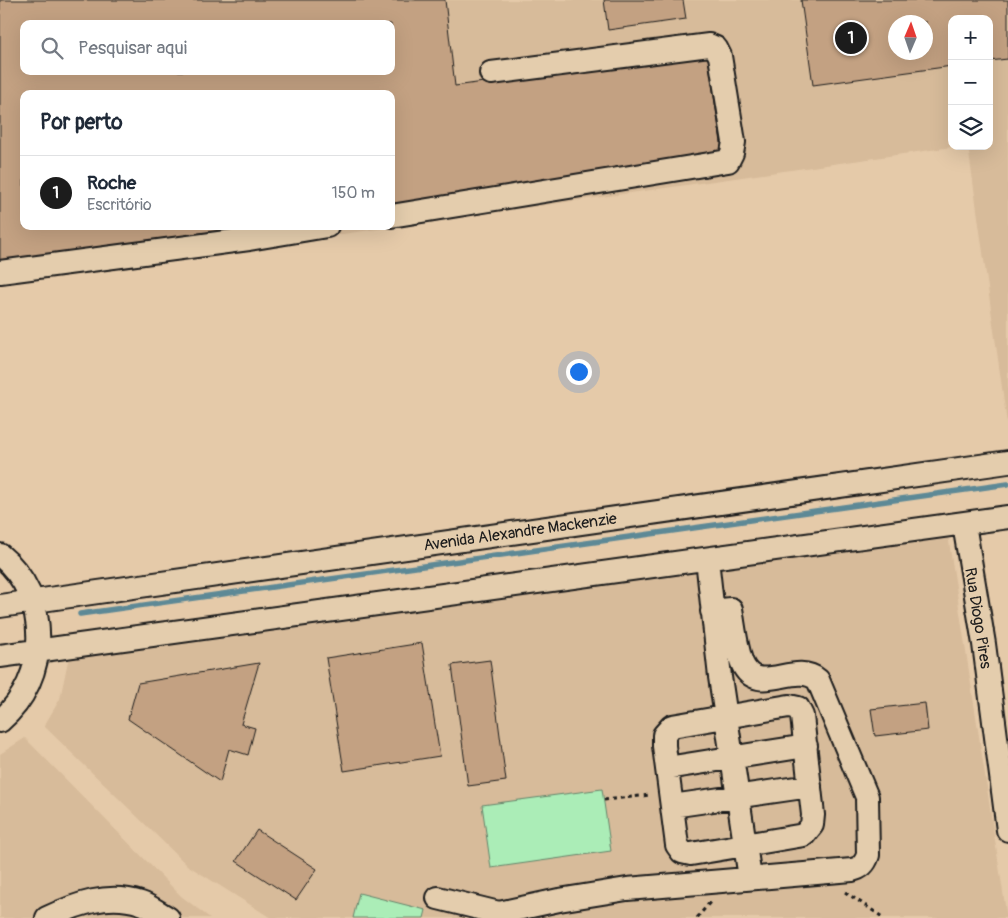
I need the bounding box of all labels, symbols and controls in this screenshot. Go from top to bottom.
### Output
north arrow [888,15,933,60]
map controls [948,15,993,150]
button: + [948,15,993,60]
pin: 1 [835,19,867,57]
search box [20,20,395,75]
icon: search [38,34,66,62]
text: Pesquisar aqui [78,36,187,60]
button: − [948,60,993,105]
button: layers [948,105,993,150]
text: Por perto [40,109,122,136]
text: Roche [87,171,136,195]
text: 1 [53,183,59,203]
text: 150 m [331,183,375,203]
text: Escritório [87,195,152,215]
your location [566,359,592,385]
street label: Avenida Alexandre Mackenzie [422,509,618,555]
street label: Rua Diogo Pires [960,566,996,670]

